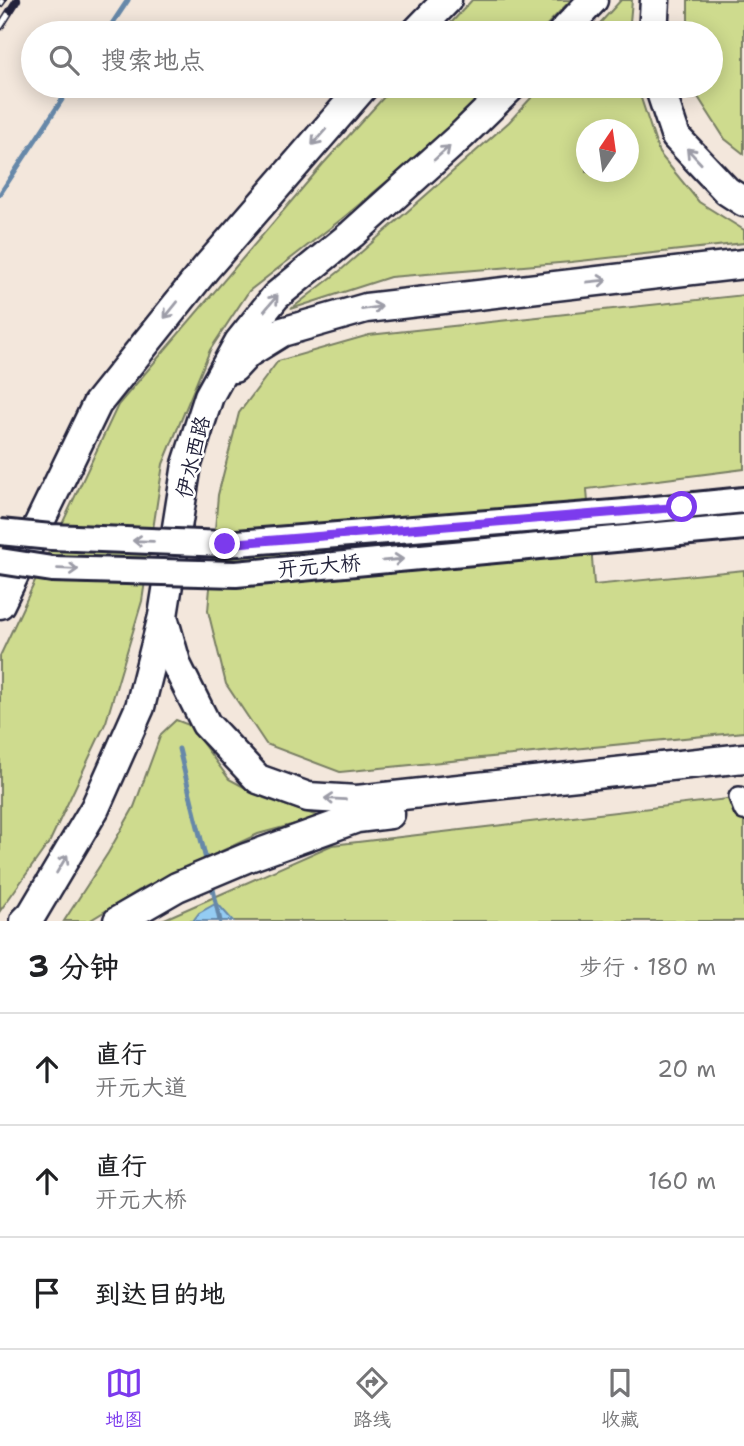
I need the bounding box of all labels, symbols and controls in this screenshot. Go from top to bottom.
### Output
search box [21,21,723,98]
icon: search [45,41,83,79]
text: 搜索地点 [101,42,205,77]
north arrow [576,119,639,182]
one-way arrow [311,128,327,146]
one-way arrow [433,145,451,161]
one-way arrow [686,147,702,165]
one-way arrow [586,274,608,287]
one-way arrow [263,294,279,312]
one-way arrow [164,301,179,319]
one-way arrow [360,301,382,314]
street label: 伊水西路 [169,413,217,501]
route start [666,491,697,522]
route end [209,528,240,559]
one-way arrow [131,534,154,548]
street label: 开元大桥 [276,548,362,584]
one-way arrow [381,553,403,566]
one-way arrow [56,562,79,576]
one-way arrow [324,792,347,805]
one-way arrow [55,854,69,874]
text: 3 分钟 [28,946,119,987]
text: 步行 · 180 m [579,952,716,982]
text: 直行 [95,1036,147,1071]
icon: ahead [28,1050,66,1088]
text: 20 m [657,1054,716,1084]
text: 开元大道 [95,1072,187,1102]
text: 直行 [95,1148,147,1183]
icon: ahead [28,1162,66,1200]
text: 160 m [648,1166,716,1196]
text: 开元大桥 [95,1184,187,1214]
icon: arrive [28,1274,66,1312]
text: 到达目的地 [95,1276,225,1311]
tab: 地图 [105,1364,143,1432]
tab: 路线 [353,1364,391,1432]
tab: 收藏 [601,1364,639,1432]

